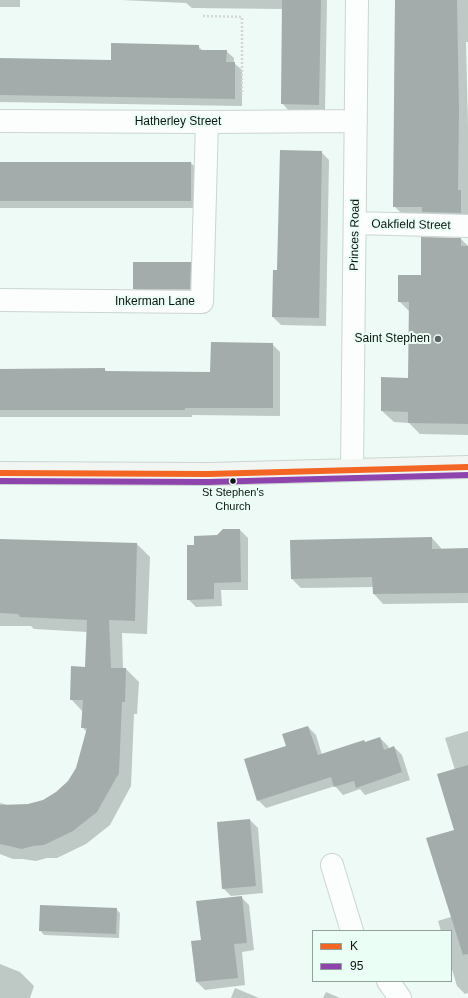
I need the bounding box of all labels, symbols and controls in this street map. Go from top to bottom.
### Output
street label: Hatherley Street [135,115,221,129]
street label: Princes Road [347,199,363,271]
street label: Oakfield Street [371,217,451,233]
street label: Inkerman Lane [115,295,195,309]
place label: Saint Stephen [355,332,430,346]
marker: Saint Stephen [433,334,443,344]
marker: St Stephen's Church [228,476,238,486]
place label: St Stephen's Church [202,486,264,512]
legend [312,930,452,982]
text: K [350,939,358,953]
text: 95 [350,959,363,973]

